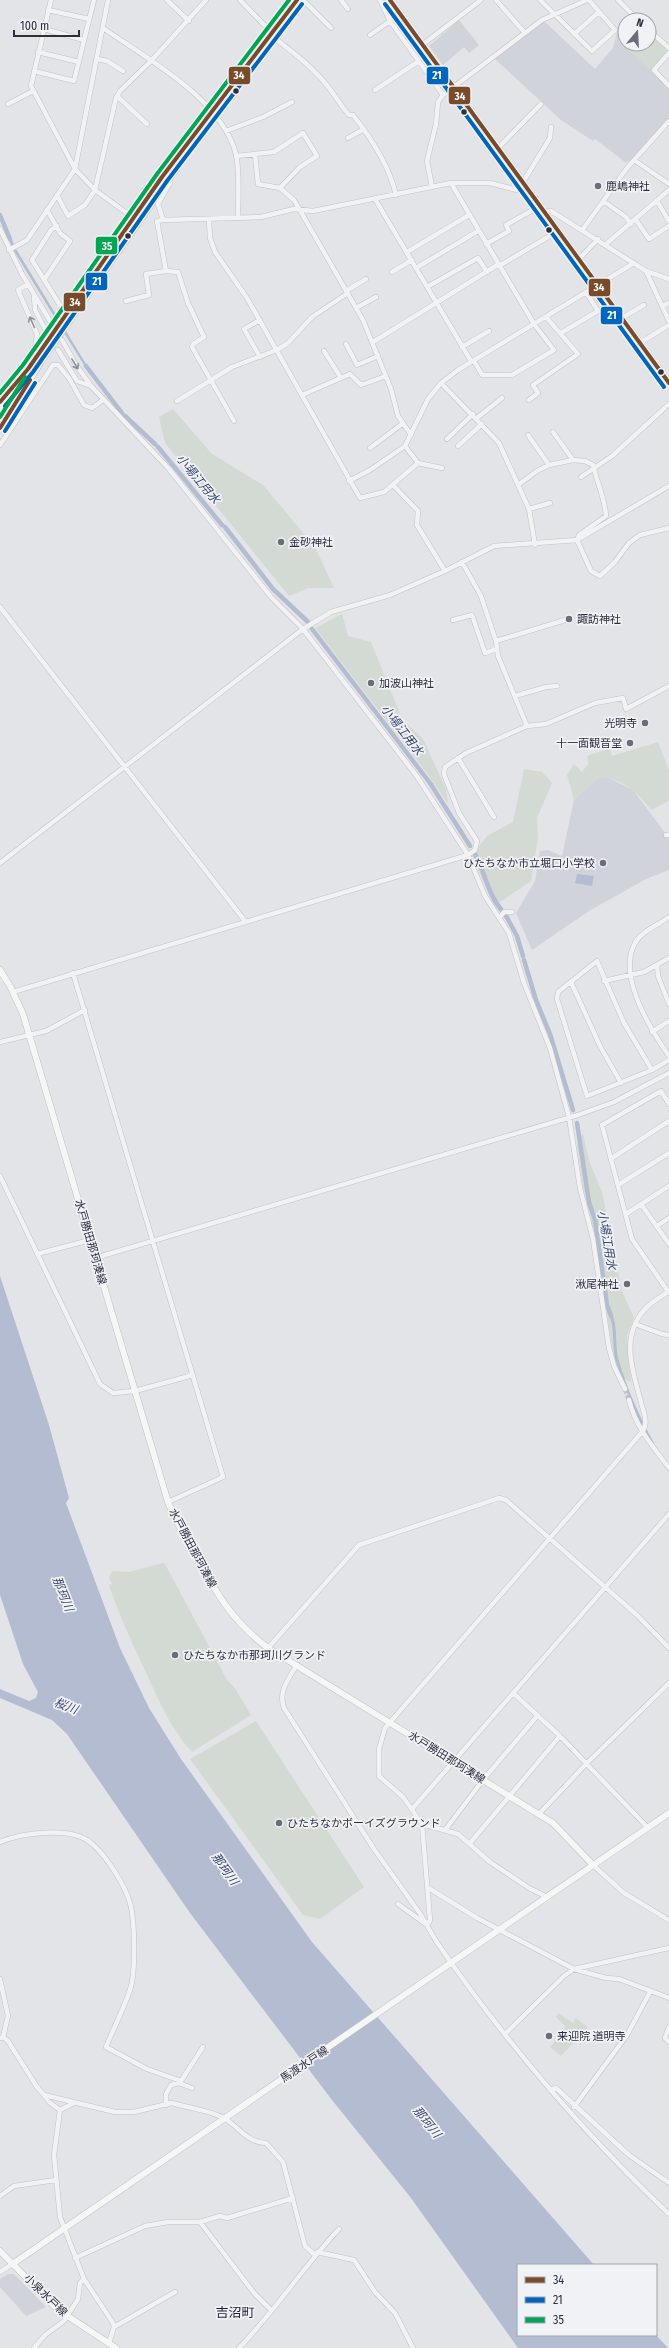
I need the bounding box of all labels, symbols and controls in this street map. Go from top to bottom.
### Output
scale bar [14,12,79,38]
north arrow [617,12,657,52]
text: N [635,16,645,30]
text: 100 m [20,19,49,33]
line badge: 34 [228,66,251,85]
line badge: 21 [426,66,449,85]
text: 34 [233,69,245,82]
text: 21 [431,69,442,82]
unlabelled marker [231,86,241,96]
line badge: 34 [448,86,471,105]
text: 34 [454,90,466,103]
unlabelled marker [459,107,469,117]
place label: 鹿嶋神社 [606,180,650,193]
marker: 鹿嶋神社 [593,181,603,191]
unlabelled marker [544,225,554,235]
unlabelled marker [123,231,133,241]
line badge: 35 [95,236,118,255]
text: 35 [101,240,113,253]
line badge: 21 [85,272,108,291]
text: 21 [91,275,102,288]
line badge: 34 [588,278,611,297]
text: 34 [593,281,605,294]
line badge: 34 [63,292,86,312]
text: 34 [69,296,81,309]
line badge: 21 [600,306,623,325]
text: 21 [606,309,617,322]
one-way arrow [28,317,35,329]
one-way arrow [72,358,80,370]
unlabelled marker [656,367,666,377]
water label: 小場江用水 [173,452,224,508]
place label: 金砂神社 [289,536,333,549]
marker: 金砂神社 [276,537,286,547]
place label: 諏訪神社 [577,613,621,626]
marker: 諏訪神社 [564,614,574,624]
place label: 加波山神社 [379,677,434,690]
marker: 加波山神社 [366,678,376,688]
water label: 小場江用水 [378,702,427,760]
place label: 光明寺 [604,717,637,730]
marker: 光明寺 [640,718,650,728]
place label: 十一面観音堂 [556,737,622,750]
marker: 十一面観音堂 [625,738,635,748]
place label: ひたちなか市立堀口小学校 [463,857,595,870]
marker: ひたちなか市立堀口小学校 [598,858,608,868]
street label: 水戸勝田那珂湊線 [72,1198,109,1286]
water label: 小場江用水 [595,1209,619,1273]
place label: 湫尾神社 [575,1278,619,1291]
marker: 湫尾神社 [622,1279,632,1289]
street label: 水戸勝田那珂湊線 [166,1506,219,1590]
water label: 那珂川 [50,1575,77,1615]
place label: ひたちなか市那珂川グランド [183,1649,326,1662]
marker: ひたちなか市那珂川グランド [170,1650,180,1660]
water label: 桜川 [52,1695,82,1718]
street label: 水戸勝田那珂湊線 [406,1729,487,1786]
place label: ひたちなかボーイズグラウンド [287,1817,441,1830]
marker: ひたちなかボーイズグラウンド [274,1818,284,1828]
water label: 那珂川 [209,1850,242,1889]
place label: 来迎院 道明寺 [557,2030,626,2043]
marker: 来迎院 道明寺 [544,2031,554,2041]
street label: 馬渡水戸線 [278,2044,331,2085]
water label: 那珂川 [410,2104,445,2142]
legend [517,2264,657,2336]
street label: 小泉水戸線 [21,2272,70,2319]
text: 34 [553,2273,564,2287]
text: 21 [553,2293,563,2307]
district label: 吉沼町 [215,2305,255,2320]
text: 35 [553,2313,564,2327]

